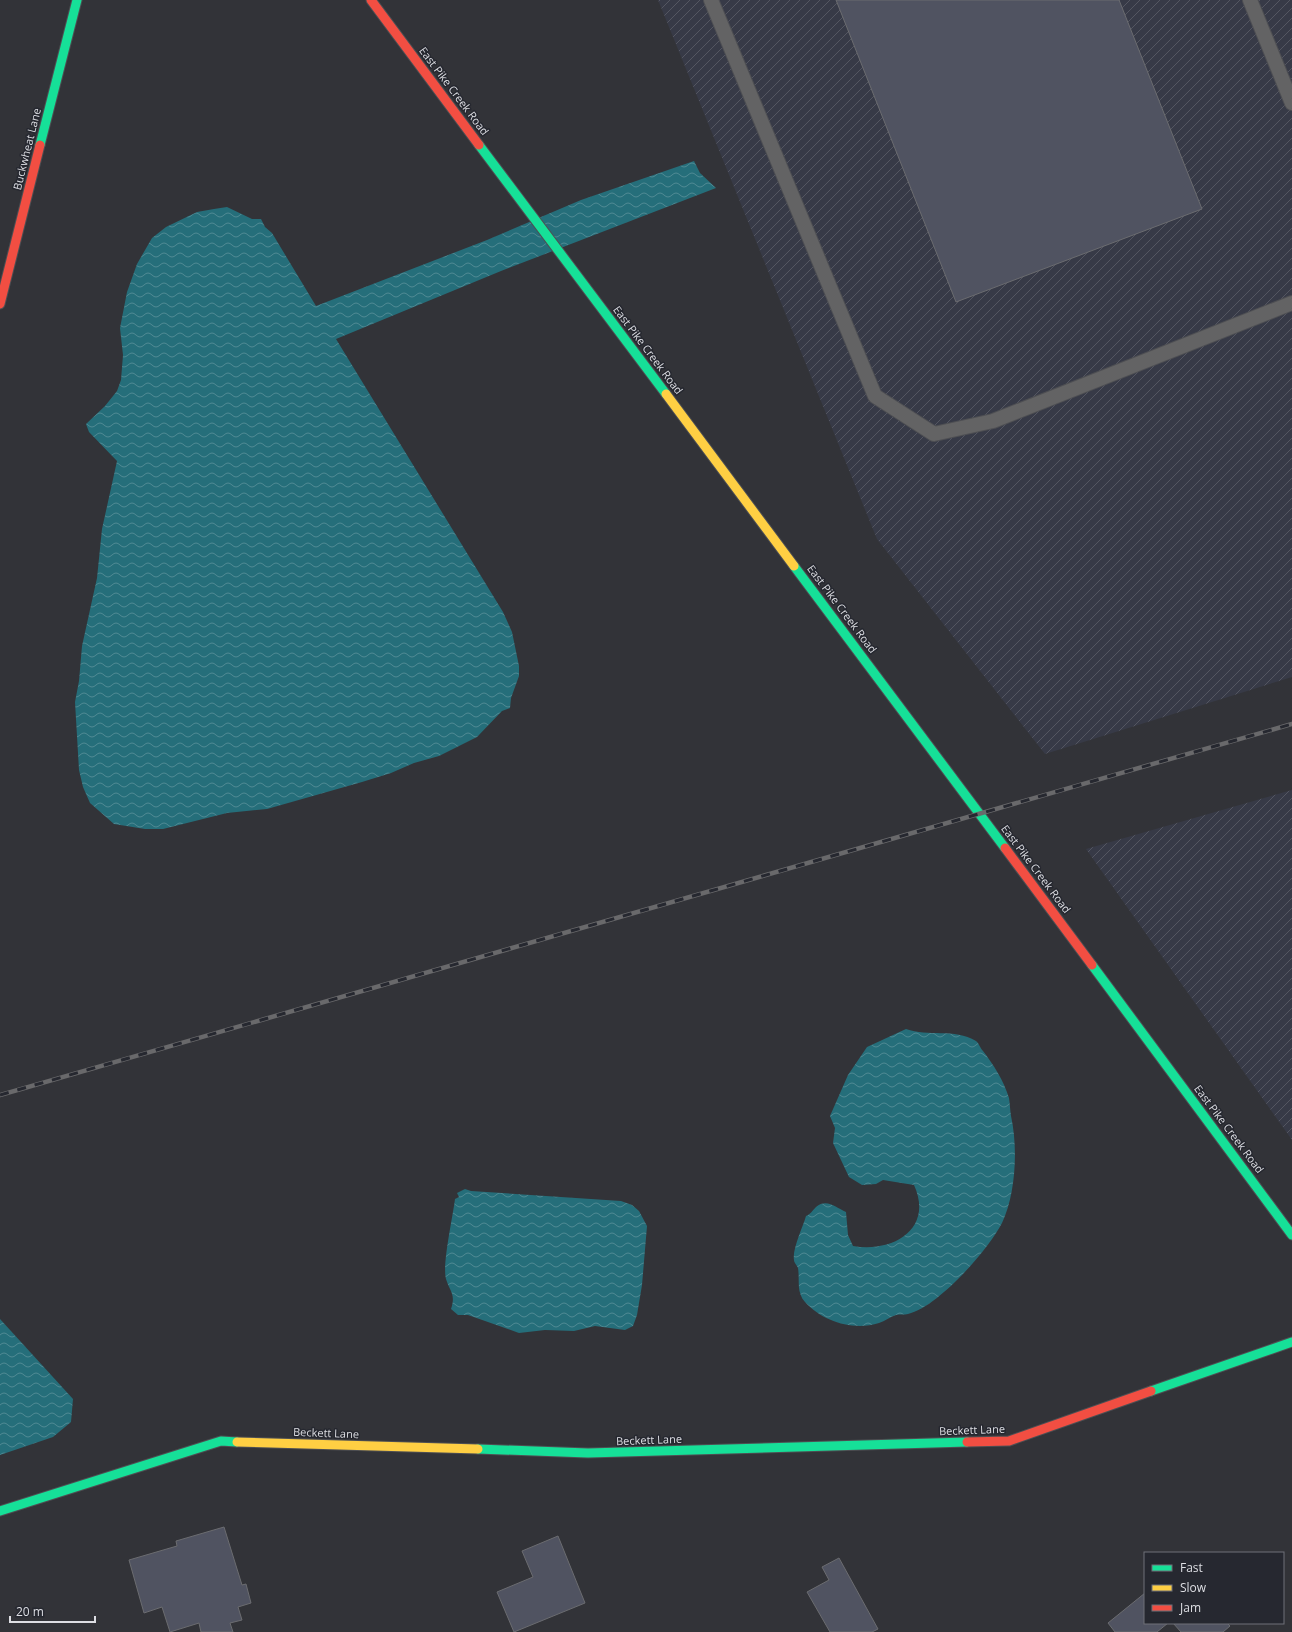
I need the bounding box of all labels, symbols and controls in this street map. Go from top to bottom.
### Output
street label: East Pike Creek Road [416,43,493,138]
street label: Buckwheat Lane [9,106,44,191]
street label: East Pike Creek Road [610,302,687,397]
street label: East Pike Creek Road [804,561,881,656]
street label: East Pike Creek Road [998,821,1075,916]
street label: East Pike Creek Road [1191,1081,1268,1176]
street label: Beckett Lane [939,1421,1005,1438]
street label: Beckett Lane [293,1424,359,1441]
street label: Beckett Lane [616,1431,682,1448]
legend [1144,1552,1284,1624]
text: Fast [1180,1559,1203,1576]
text: Slow [1180,1579,1207,1596]
scale bar [10,1598,95,1624]
text: Jam [1179,1599,1201,1616]
text: 20 m [16,1603,44,1620]

